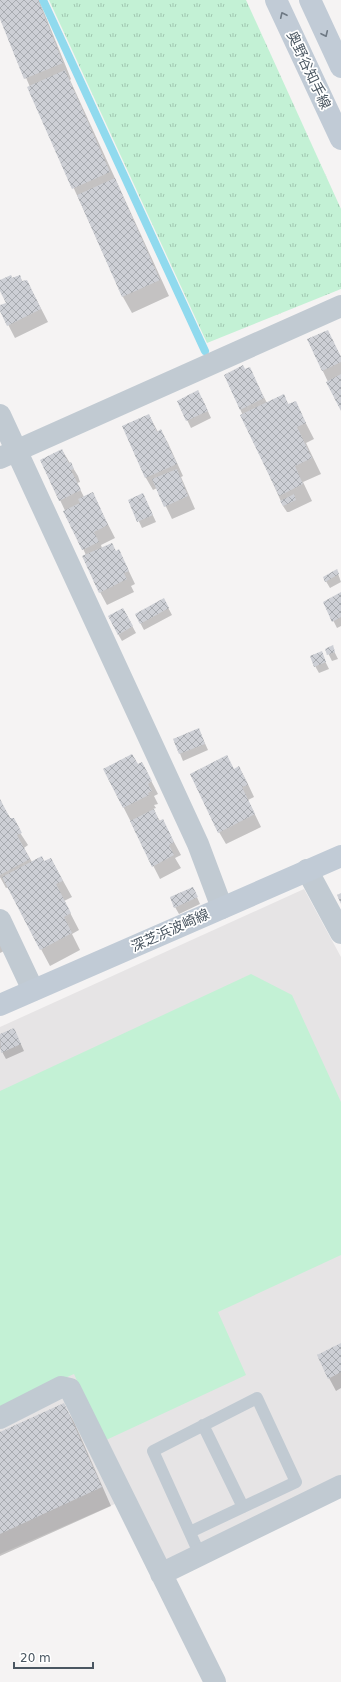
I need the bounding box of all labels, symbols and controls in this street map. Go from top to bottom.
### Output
one-way arrow [280,12,288,20]
street label: 奥野谷知手線 [284,29,334,111]
one-way arrow [320,29,328,37]
street label: 深芝浜波崎線 [128,906,212,954]
scale bar [14,1644,93,1670]
text: 20 m [20,1651,51,1665]

